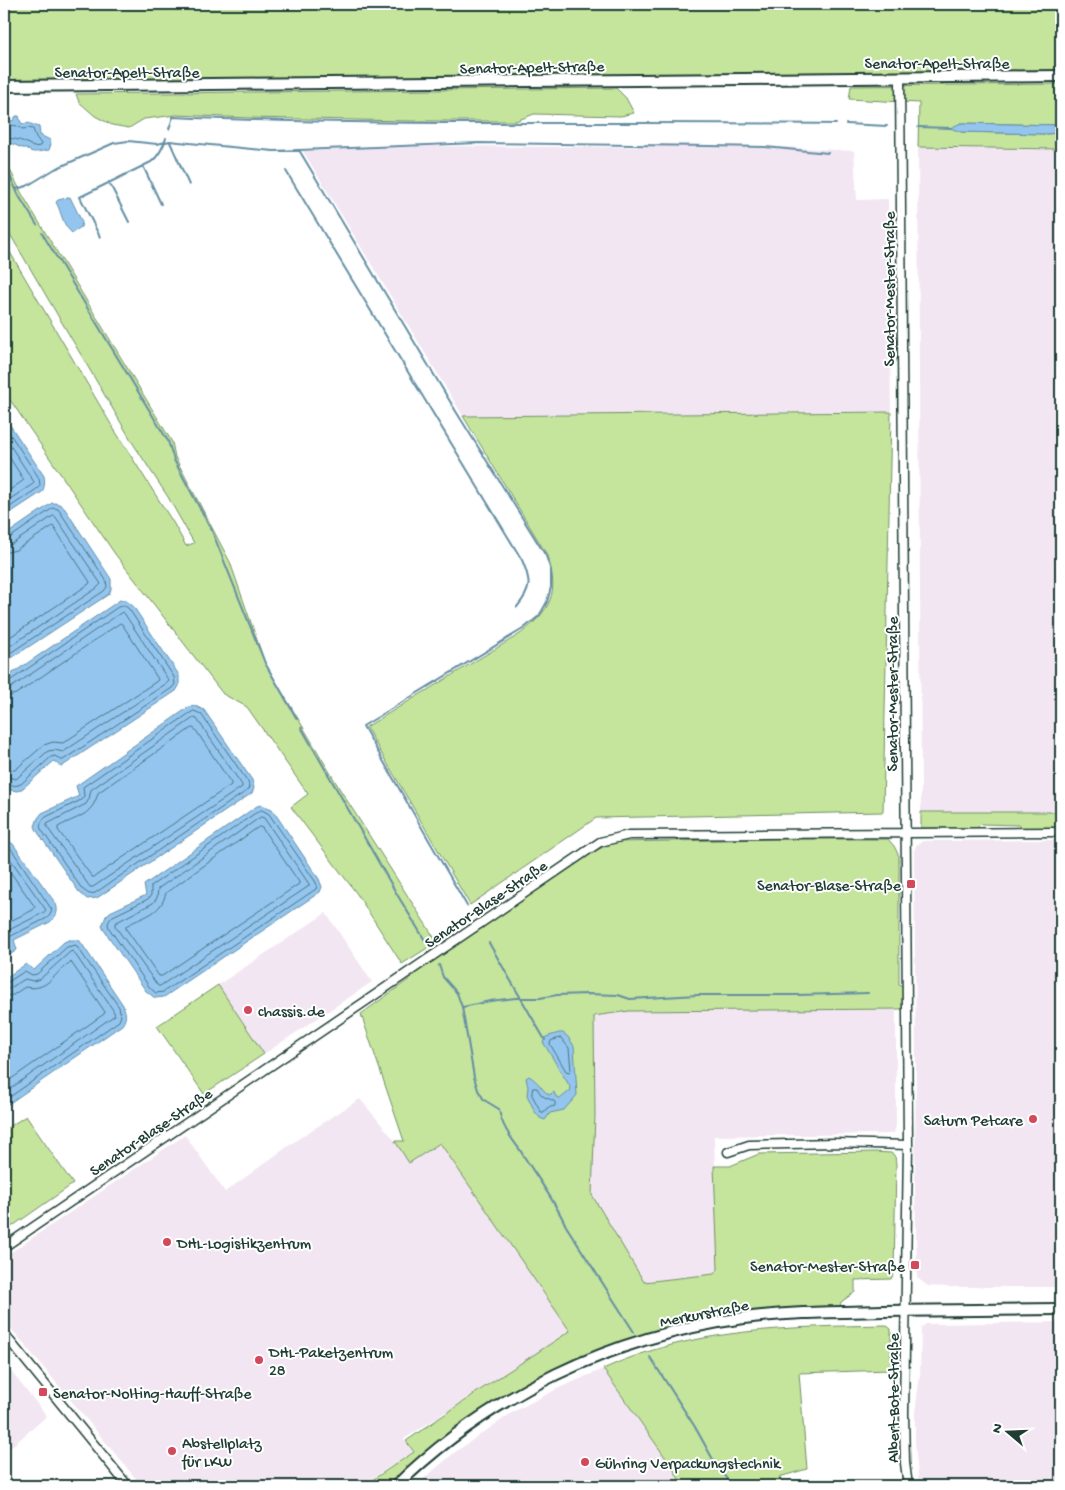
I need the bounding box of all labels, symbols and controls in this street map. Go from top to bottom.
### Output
street label: Senator-Apelt-Straße [865,56,1010,75]
street label: Senator-Apelt-Straße [459,59,605,80]
street label: Senator-Apelt-Straße [55,65,200,84]
street label: Senator-Mester-Straße [882,211,901,366]
street label: Senator-Mester-Straße [885,616,904,771]
street label: Senator-Blase-Straße [422,857,553,954]
place label: Senator-Blase-Straße [757,878,902,897]
marker: Senator-Blase-Straße [905,878,917,890]
marker: chassis.de [242,1004,254,1016]
place label: chassis.de [258,1004,325,1023]
street label: Senator-Blase-Straße [87,1085,218,1182]
place label: Saturn Petcare [924,1113,1024,1132]
marker: Saturn Petcare [1027,1113,1039,1125]
marker: DHL-Logistikzentrum [161,1236,173,1248]
place label: DHL-Logistikzentrum [176,1236,312,1255]
place label: Senator-Mester-Straße [750,1259,906,1278]
marker: Senator-Mester-Straße [909,1259,921,1271]
street label: Merkurstraße [659,1297,752,1333]
street label: Albert-Bote-Straße [886,1332,905,1463]
place label: DHL-Paketzentrum 28 [268,1345,394,1382]
marker: DHL-Paketzentrum 28 [253,1354,265,1366]
marker: Senator-Nolting-Hauff-Straße [37,1386,49,1398]
place label: Senator-Nolting-Hauff-Straße [53,1386,252,1405]
north arrow [982,1408,1032,1458]
text: N [989,1421,1008,1436]
place label: Abstellplatz für LKW [181,1436,262,1473]
marker: Abstellplatz für LKW [166,1445,178,1457]
marker: Gühring Verpackungstechnik [579,1456,591,1468]
place label: Gühring Verpackungstechnik [595,1456,782,1475]

